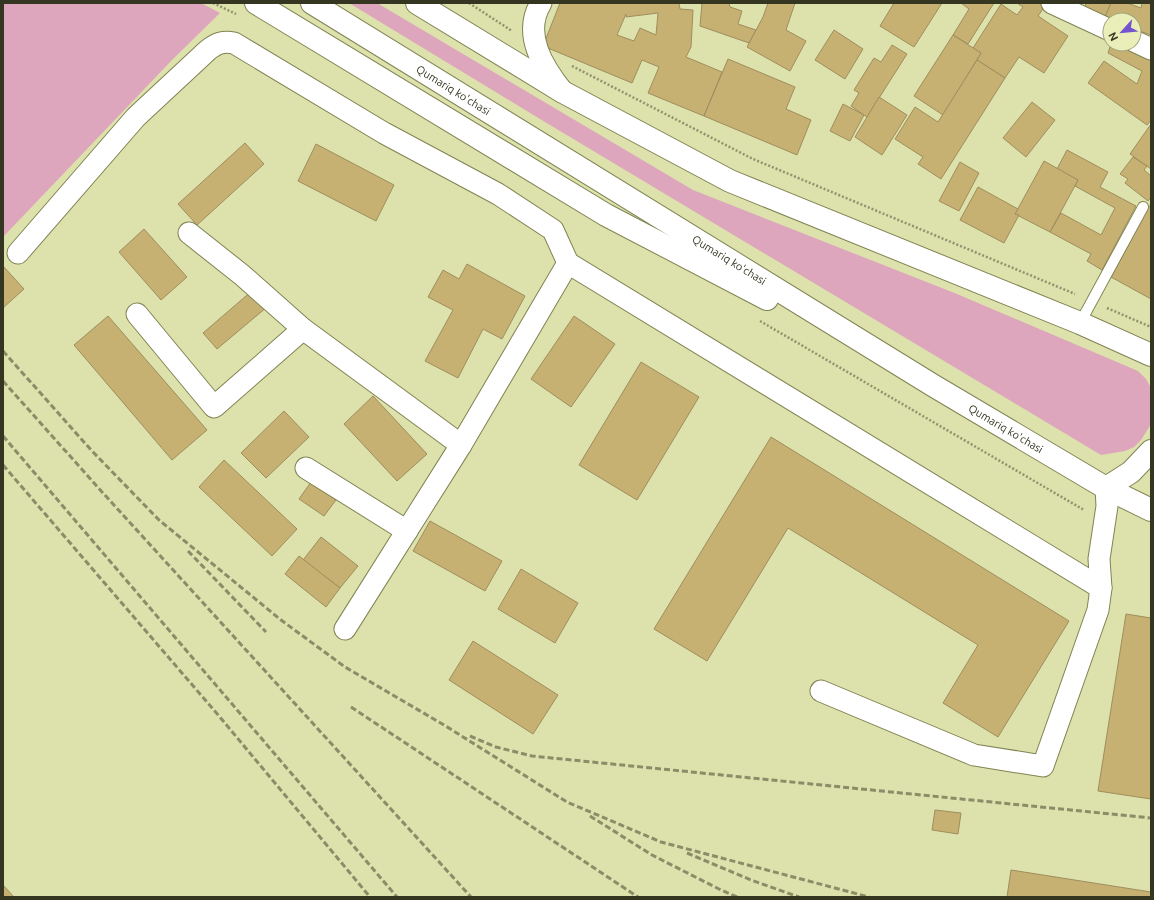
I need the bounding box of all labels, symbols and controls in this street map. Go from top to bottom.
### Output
north arrow [1102,12,1142,52]
text: N [1106,30,1120,43]
street label: Qumariq ko'chasi [414,63,493,117]
street label: Qumariq ko'chasi [690,233,768,287]
street label: Qumariq ko'chasi [966,402,1045,455]

